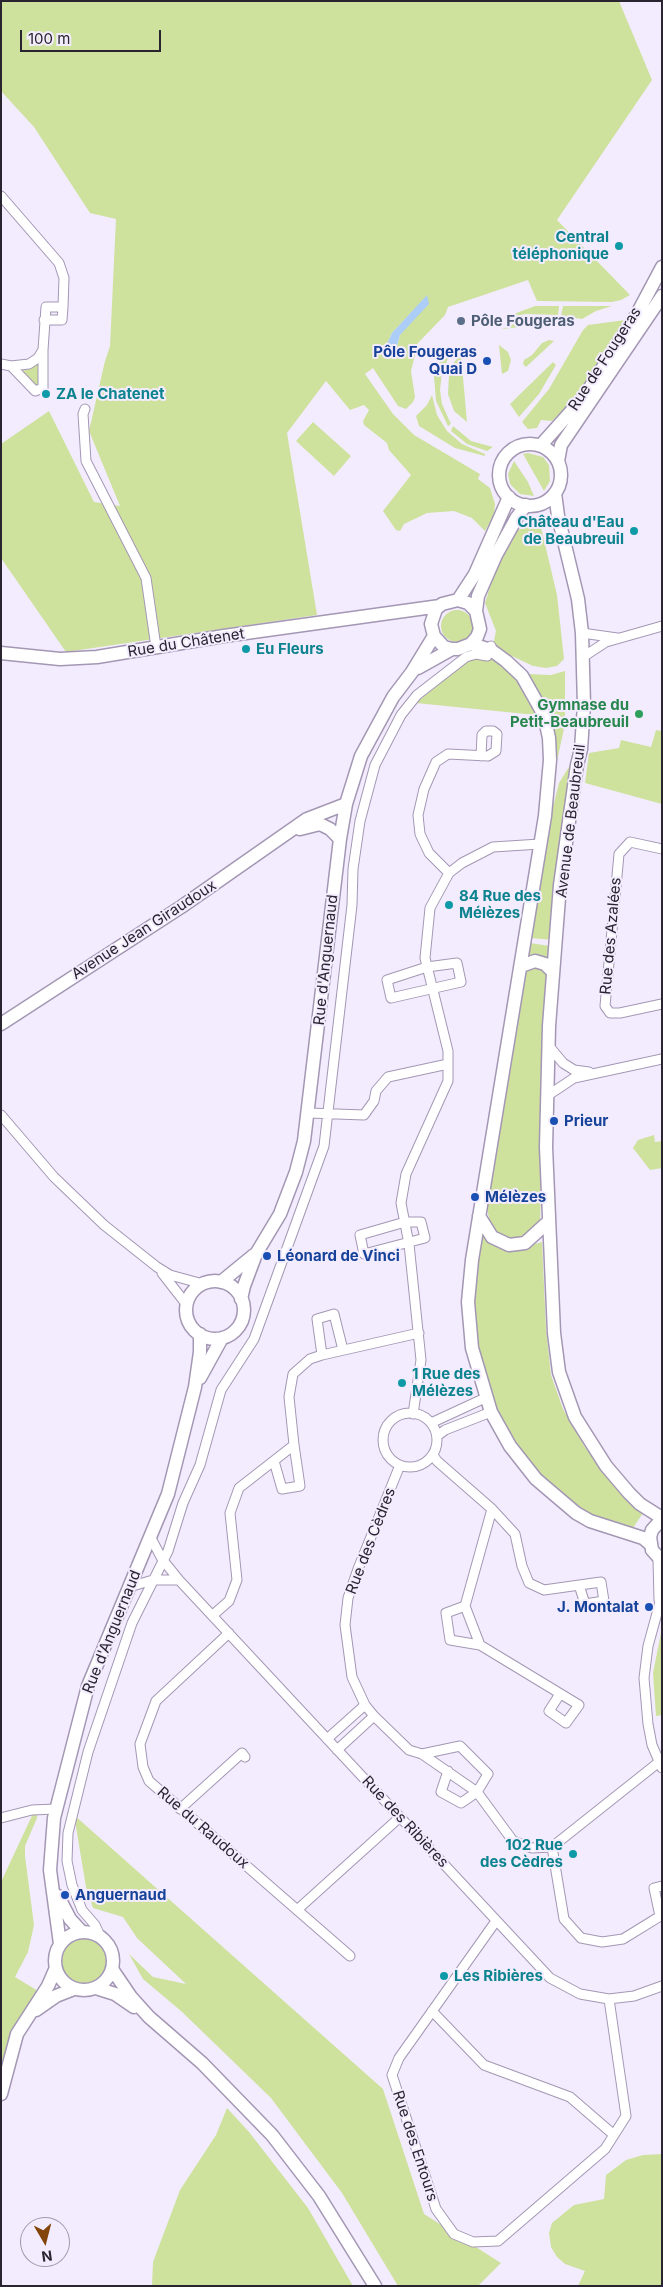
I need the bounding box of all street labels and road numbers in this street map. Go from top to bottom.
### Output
street label: Rue de Fougeras [565,304,645,414]
street label: Rue du Châtenet [126,625,246,661]
street label: Avenue de Beaubreuil [553,743,589,899]
street label: Avenue Jean Giraudoux [68,876,220,984]
street label: Rue des Azalées [597,877,625,995]
street label: Rue d'Anguernaud [310,894,342,1026]
street label: Rue des Cèdres [342,1485,400,1597]
street label: Rue d'Anguernaud [79,1568,145,1696]
street label: Rue des Ribières [358,1773,452,1871]
street label: Rue du Raudoux [153,1783,253,1873]
street label: Rue des Entours [389,2088,441,2204]

